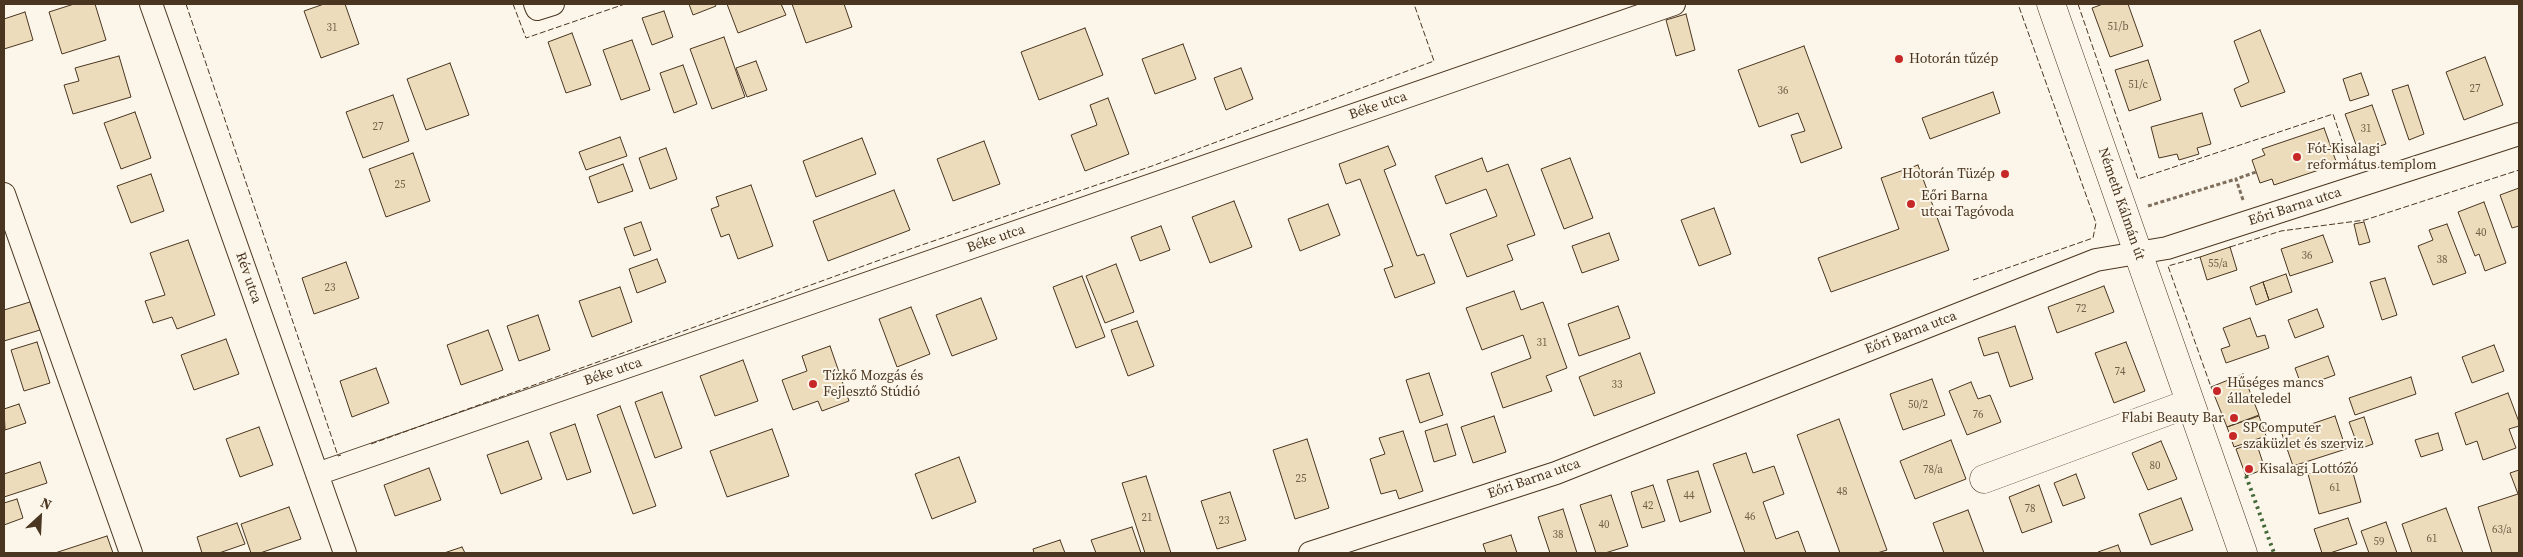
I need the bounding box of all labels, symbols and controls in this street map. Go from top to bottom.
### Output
house number: 51/b [2108,20,2128,34]
house number: 31 [327,21,337,35]
place label: Hotorán tűzép [1909,51,1998,67]
marker: Hotorán tűzép [1893,53,1905,65]
house number: 51/c [2128,78,2148,92]
house number: 27 [2470,82,2480,96]
house number: 36 [1778,84,1788,98]
street label: Béke utca [1347,88,1409,124]
house number: 27 [373,120,383,134]
house number: 31 [2361,122,2371,136]
place label: Fót-Kisalagi református templom [2307,141,2437,174]
street label: Németh Kálmán út [2094,146,2148,262]
marker: Fót-Kisalagi református templom [2291,151,2303,163]
place label: Hotorán Tüzép [1902,166,1995,182]
marker: Hotorán Tüzép [1999,168,2011,180]
house number: 25 [395,178,405,192]
street label: Eőri Barna utca [2246,184,2344,230]
place label: Eőri Barna utcai Tagóvoda [1921,188,2014,220]
marker: Eőri Barna utcai Tagóvoda [1905,198,1917,210]
street label: Béke utca [965,221,1027,257]
house number: 40 [2476,226,2486,240]
house number: 36 [2302,249,2312,263]
street label: Rév utca [231,250,265,306]
house number: 38 [2437,253,2447,267]
house number: 55/a [2208,257,2228,271]
house number: 23 [325,281,335,295]
house number: 72 [2076,302,2086,316]
street label: Eőri Barna utca [1863,308,1959,358]
house number: 31 [1537,336,1547,350]
street label: Béke utca [582,354,644,390]
house number: 74 [2115,365,2125,379]
place label: Tízkő Mozgás és Fejlesztő Stúdió [823,368,923,401]
place label: Hűséges mancs állateledel [2227,375,2324,408]
marker: Tízkő Mozgás és Fejlesztő Stúdió [807,378,819,390]
house number: 33 [1612,378,1622,392]
marker: Hűséges mancs állateledel [2211,385,2223,397]
house number: 50/2 [1908,398,1928,412]
house number: 76 [1973,408,1983,422]
place label: Flabi Beauty Bar [2121,410,2224,426]
marker: Flabi Beauty Bar [2228,412,2240,424]
place label: SPComputer szaküzlet és szerviz [2243,420,2364,452]
marker: SPComputer szaküzlet és szerviz [2227,430,2239,442]
street label: Eőri Barna utca [1485,455,1583,503]
house number: 80 [2150,459,2160,473]
place label: Kisalagi Lottózó [2259,461,2358,477]
house number: 78/a [1923,463,1943,477]
marker: Kisalagi Lottózó [2243,463,2255,475]
house number: 25 [1296,472,1306,486]
house number: 61 [2330,481,2340,495]
house number: 48 [1837,485,1847,499]
house number: 44 [1684,489,1694,503]
north arrow [15,492,65,542]
text: N [37,492,55,515]
house number: 42 [1643,499,1653,513]
house number: 78 [2025,502,2035,516]
house number: 46 [1745,510,1755,524]
house number: 21 [1142,511,1152,525]
house number: 23 [1219,514,1229,528]
house number: 40 [1599,518,1609,532]
house number: 63/a [2492,523,2512,537]
house number: 38 [1553,528,1563,542]
house number: 61 [2427,532,2437,546]
house number: 59 [2374,535,2384,549]

